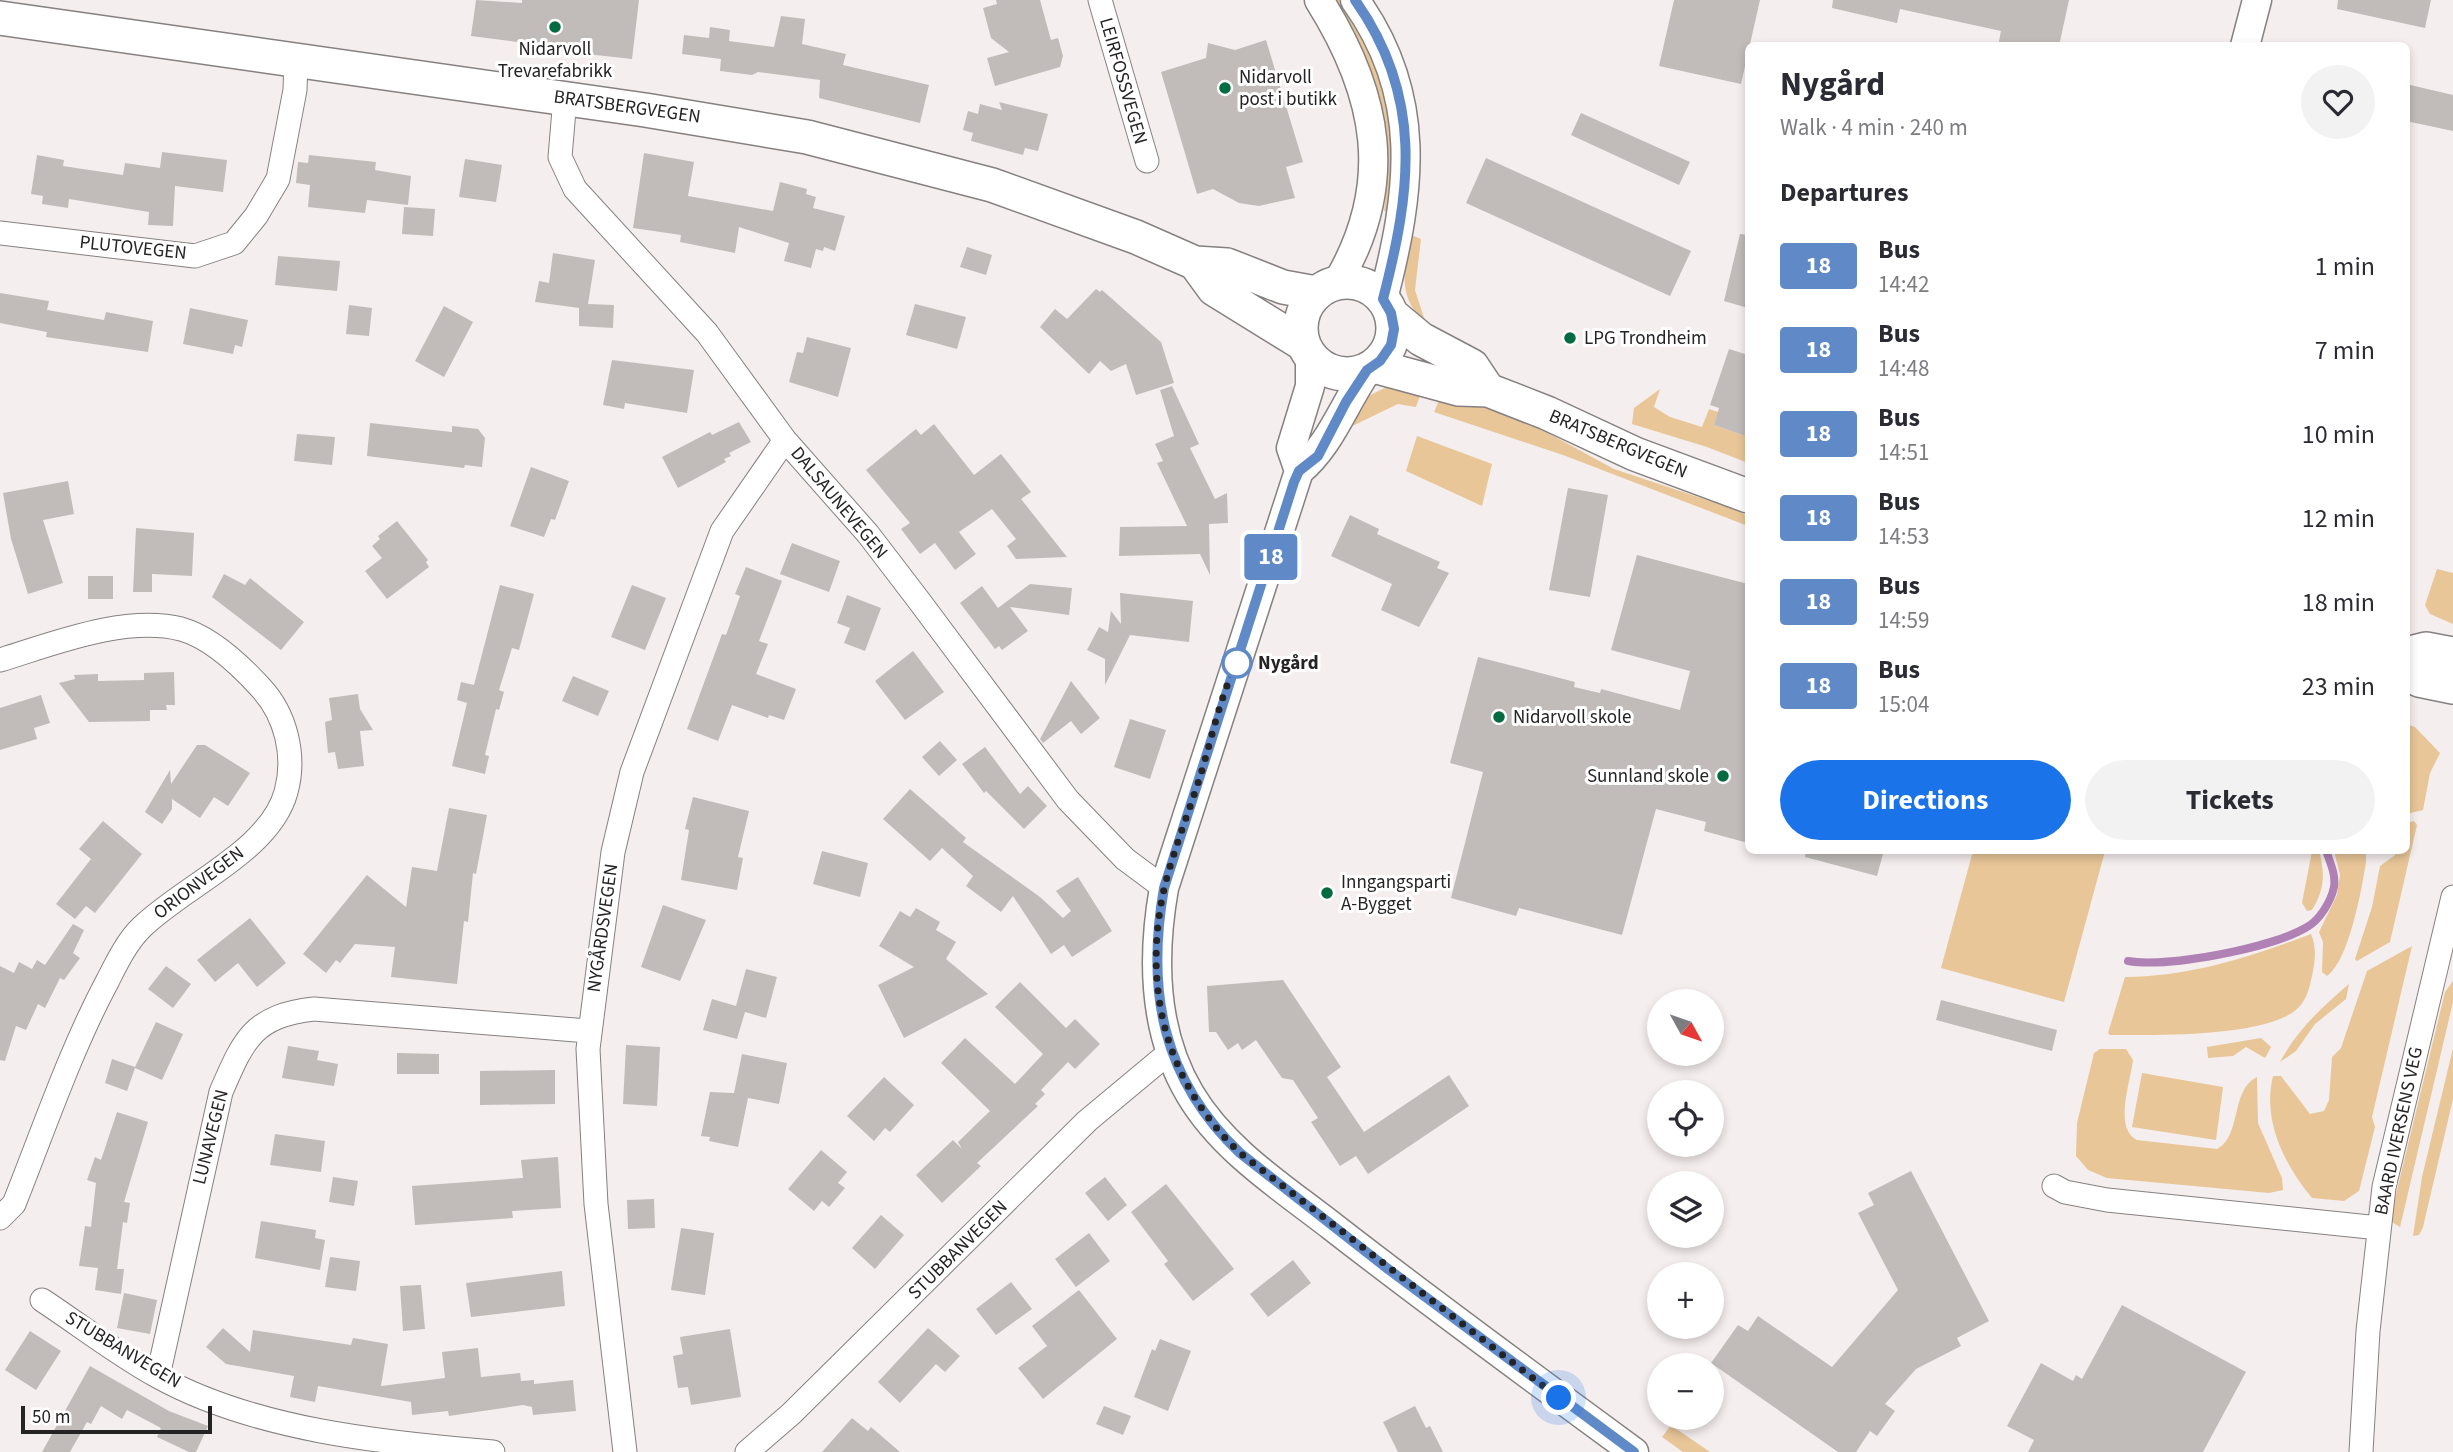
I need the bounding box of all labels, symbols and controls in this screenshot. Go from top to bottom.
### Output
street label: LEIRFOSSVEGEN [1092,14,1154,148]
marker: Nidarvoll Trevarefabrikk [547,19,563,35]
place label: Nidarvoll Trevarefabrikk [498,36,613,85]
text: Nygård [1780,61,1885,108]
place label: Nidarvoll post i butikk [1239,64,1337,113]
button: heart [2301,65,2375,139]
marker: Nidarvoll post i butikk [1217,80,1233,96]
street label: BRATSBERGVEGEN [552,83,702,131]
text: Walk · 4 min · 240 m [1780,111,1968,144]
text: Departures [1780,174,1908,211]
street label: PLUTOVEGEN [78,229,188,267]
text: Bus [1878,231,1920,268]
text: 18 [1806,248,1831,283]
text: 1 min [2315,248,2375,285]
text: 14:42 [1878,268,1929,301]
text: Bus [1878,315,1920,352]
place label: LPG Trondheim [1584,325,1707,352]
marker: LPG Trondheim [1562,330,1578,346]
text: 18 [1806,332,1831,367]
text: 7 min [2315,332,2375,369]
text: 14:48 [1878,352,1929,385]
text: Bus [1878,399,1920,436]
street label: BRATSBERGVEGEN [1545,403,1691,485]
text: 18 [1806,416,1831,451]
text: 10 min [2302,416,2375,453]
text: 14:51 [1878,436,1929,469]
street label: DALSAUNEVEGEN [784,441,894,565]
text: Bus [1878,483,1920,520]
text: 18 [1806,500,1831,535]
text: 12 min [2302,500,2375,537]
text: 14:53 [1878,520,1929,553]
line badge: 18 [1240,534,1302,580]
text: 18 [1258,539,1284,574]
text: Bus [1878,567,1920,604]
text: 18 [1806,584,1831,619]
text: 18 min [2302,584,2375,621]
text: 14:59 [1878,604,1929,637]
marker: Nygård [1222,648,1252,678]
place label: Nygård [1258,650,1319,677]
text: Bus [1878,651,1920,688]
text: 18 [1806,668,1831,703]
text: 23 min [2302,668,2375,705]
text: 15:04 [1878,688,1929,721]
place label: Nidarvoll skole [1513,704,1631,731]
marker: Nidarvoll skole [1491,709,1507,725]
button: Directions [1780,760,2071,840]
button: Tickets [2085,760,2375,840]
place label: Sunnland skole [1587,763,1709,790]
marker: Sunnland skole [1715,768,1731,784]
street label: ORIONVEGEN [148,840,250,926]
street label: NYGÅRDSVEGEN [581,862,625,994]
place label: Inngangsparti A-Bygget [1341,869,1451,918]
marker: Inngangsparti A-Bygget [1319,885,1335,901]
north arrow [1647,989,1724,1066]
map controls [1647,989,1724,1430]
street label: BAARD IVERSENS VEG [2368,1044,2430,1218]
button: locate [1647,1080,1724,1157]
street label: LUNAVEGEN [186,1087,236,1187]
button: layers [1647,1171,1724,1248]
street label: STUBBANVEGEN [902,1194,1014,1306]
button: + [1647,1262,1724,1339]
street label: STUBBANVEGEN [60,1305,186,1395]
button: − [1647,1353,1724,1430]
your location [1541,1380,1576,1415]
scale bar [21,1403,212,1435]
text: 50 m [32,1404,70,1431]

